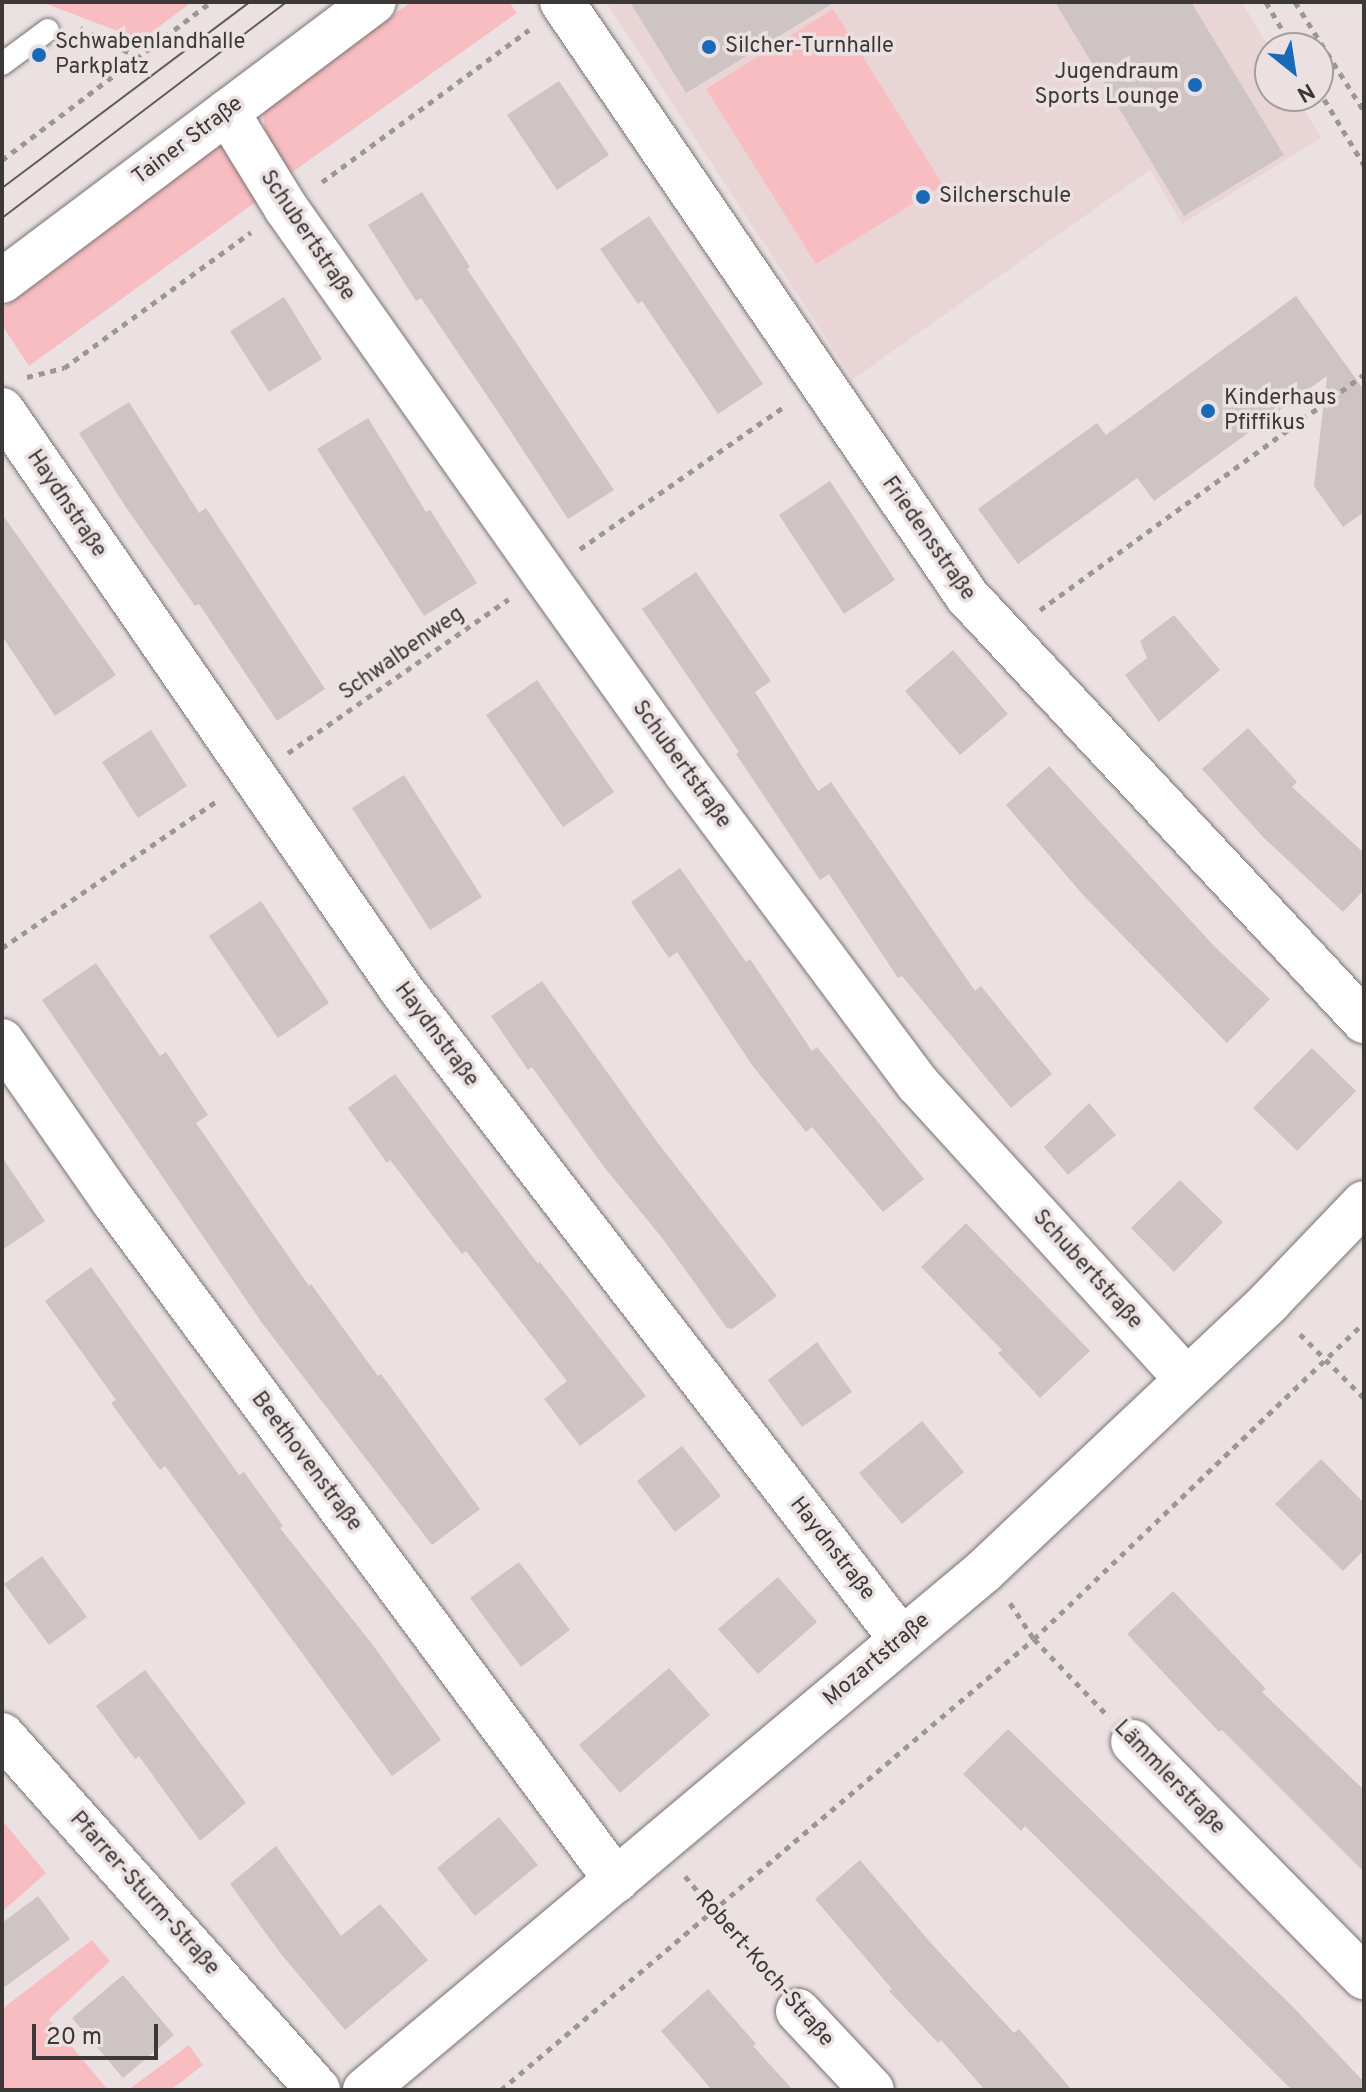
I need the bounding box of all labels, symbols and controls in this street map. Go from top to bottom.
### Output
place label: Schwabenlandhalle Parkplatz [55,29,245,80]
north arrow [1254,32,1334,112]
place label: Silcher-Turnhalle [725,34,894,60]
marker: Silcher-Turnhalle [700,38,718,56]
marker: Schwabenlandhalle Parkplatz [30,46,48,64]
place label: Jugendraum Sports Lounge [1034,59,1179,110]
marker: Jugendraum Sports Lounge [1186,76,1204,94]
text: N [1292,76,1319,107]
street label: Tainer Straße [128,91,248,191]
street label: Schubertstraße [254,166,360,306]
place label: Silcherschule [939,184,1071,210]
marker: Silcherschule [914,188,932,206]
place label: Kinderhaus Pfiffikus [1224,385,1336,436]
marker: Kinderhaus Pfiffikus [1199,402,1217,420]
street label: Haydnstraße [20,445,112,563]
street label: Friedensstraße [876,472,980,606]
street label: Schwalbenweg [335,601,469,707]
street label: Schubertstraße [626,696,736,834]
street label: Haydnstraße [388,978,484,1092]
street label: Schubertstraße [1026,1205,1148,1335]
street label: Beethovenstraße [245,1387,367,1537]
street label: Haydnstraße [784,1492,880,1606]
street label: Mozartstraße [818,1608,936,1712]
street label: Lämmlerstraße [1108,1715,1230,1841]
street label: Pfarrer-Sturm-Straße [64,1807,224,1981]
street label: Robert-Koch-Straße [689,1885,839,2053]
scale bar [36,2008,162,2058]
text: 20 m [46,2023,102,2053]

